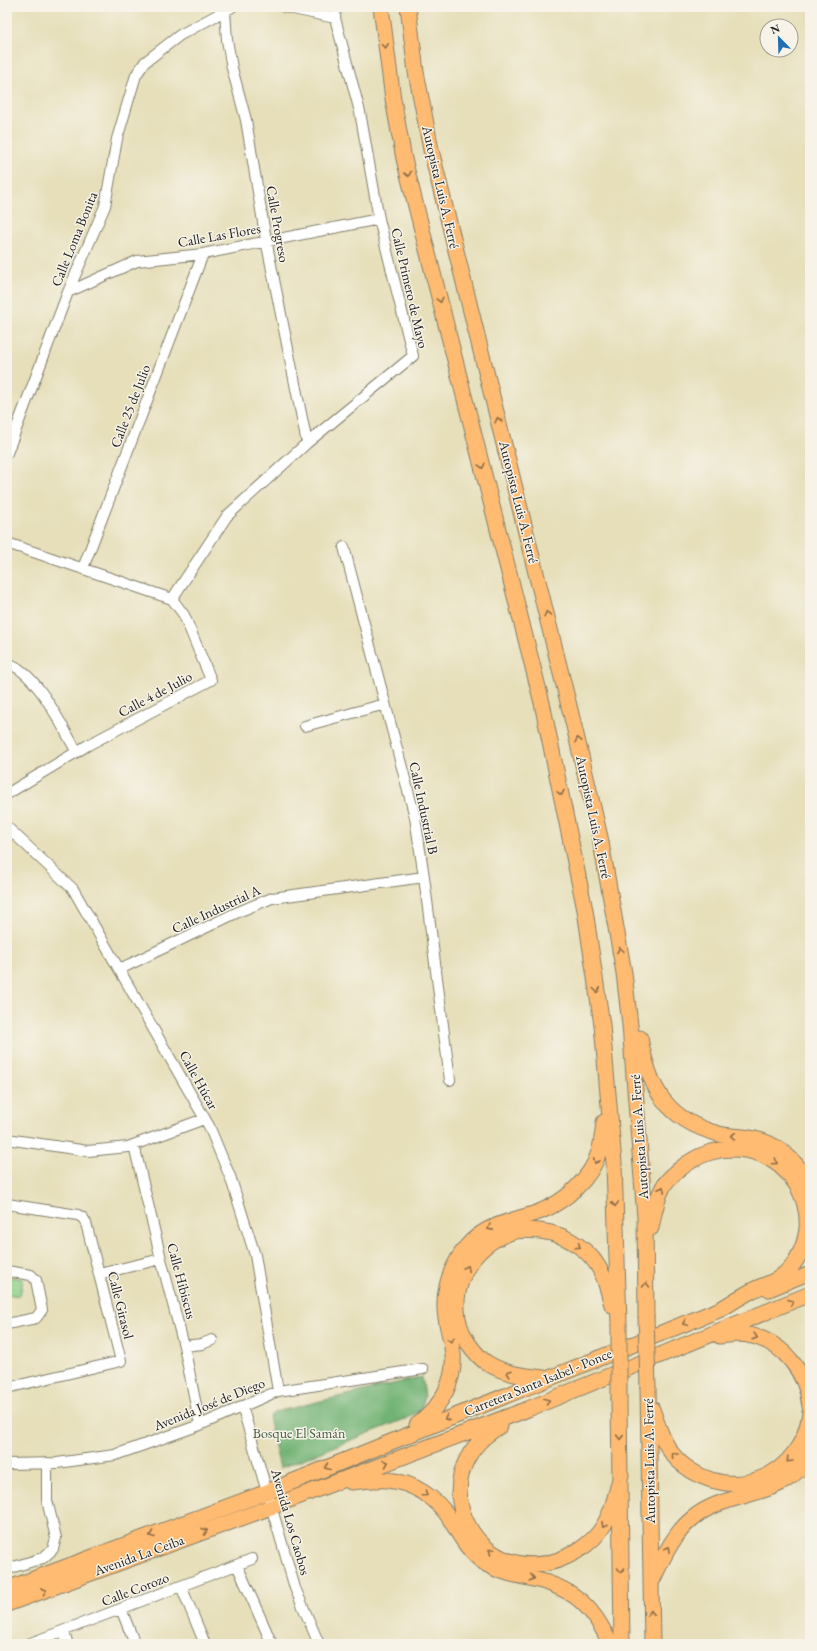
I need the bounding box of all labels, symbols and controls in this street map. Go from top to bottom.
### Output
north arrow [759,18,799,58]
text: N [768,21,782,37]
one-way arrow [380,43,389,49]
street label: Autopista Luis A. Ferré [418,123,464,251]
one-way arrow [403,170,412,177]
street label: Calle Progreso [262,184,294,264]
street label: Calle Loma Bonita [47,188,101,289]
street label: Calle Las Flores [176,219,262,251]
street label: Calle Primero de Mayo [387,226,433,350]
one-way arrow [435,296,444,303]
street label: Calle 25 de Julio [106,362,154,450]
one-way arrow [495,417,503,423]
street label: Autopista Luis A. Ferré [495,438,543,566]
one-way arrow [477,463,486,470]
one-way arrow [543,611,551,617]
street label: Calle 4 de Julio [115,667,195,721]
one-way arrow [574,737,582,744]
street label: Autopista Luis A. Ferré [572,753,616,881]
street label: Calle Industrial B [405,760,443,856]
one-way arrow [557,790,565,796]
street label: Calle Industrial A [169,881,263,937]
one-way arrow [616,947,624,953]
one-way arrow [592,986,601,993]
street label: Calle Húcar [175,1047,223,1113]
street label: Autopista Luis A. Ferré [626,1073,652,1201]
one-way arrow [730,1131,736,1140]
one-way arrow [592,1157,600,1164]
one-way arrow [770,1157,777,1164]
one-way arrow [657,1186,665,1194]
one-way arrow [611,1201,619,1207]
one-way arrow [487,1224,494,1231]
street label: Calle Hibiscus [163,1241,201,1321]
one-way arrow [574,1241,581,1248]
one-way arrow [462,1265,469,1273]
street label: Calle Girasol [104,1269,138,1341]
one-way arrow [641,1282,650,1288]
one-way arrow [786,1299,794,1307]
one-way arrow [682,1318,690,1326]
one-way arrow [752,1332,759,1341]
one-way arrow [446,1337,454,1344]
street label: Carretera Santa Isabel - Ponce [461,1344,615,1420]
one-way arrow [505,1369,512,1377]
street label: Avenida José de Diego [150,1373,267,1435]
one-way arrow [542,1398,550,1406]
street label: Autopista Luis A. Ferré [639,1398,659,1525]
one-way arrow [444,1413,452,1421]
park label: Bosque El Samán [253,1424,346,1442]
one-way arrow [616,1434,624,1440]
one-way arrow [672,1453,679,1460]
one-way arrow [786,1455,794,1463]
one-way arrow [383,1460,390,1468]
one-way arrow [323,1462,330,1470]
street label: Avenida Los Caobos [267,1466,315,1578]
one-way arrow [421,1490,428,1497]
one-way arrow [601,1520,608,1528]
one-way arrow [202,1528,209,1536]
street label: Avenida La Ceiba [91,1530,187,1580]
one-way arrow [148,1530,155,1538]
one-way arrow [663,1546,671,1553]
one-way arrow [488,1548,495,1556]
one-way arrow [617,1567,625,1573]
street label: Calle Corozo [99,1568,171,1610]
one-way arrow [529,1574,535,1582]
one-way arrow [40,1587,47,1595]
one-way arrow [647,1610,655,1616]

